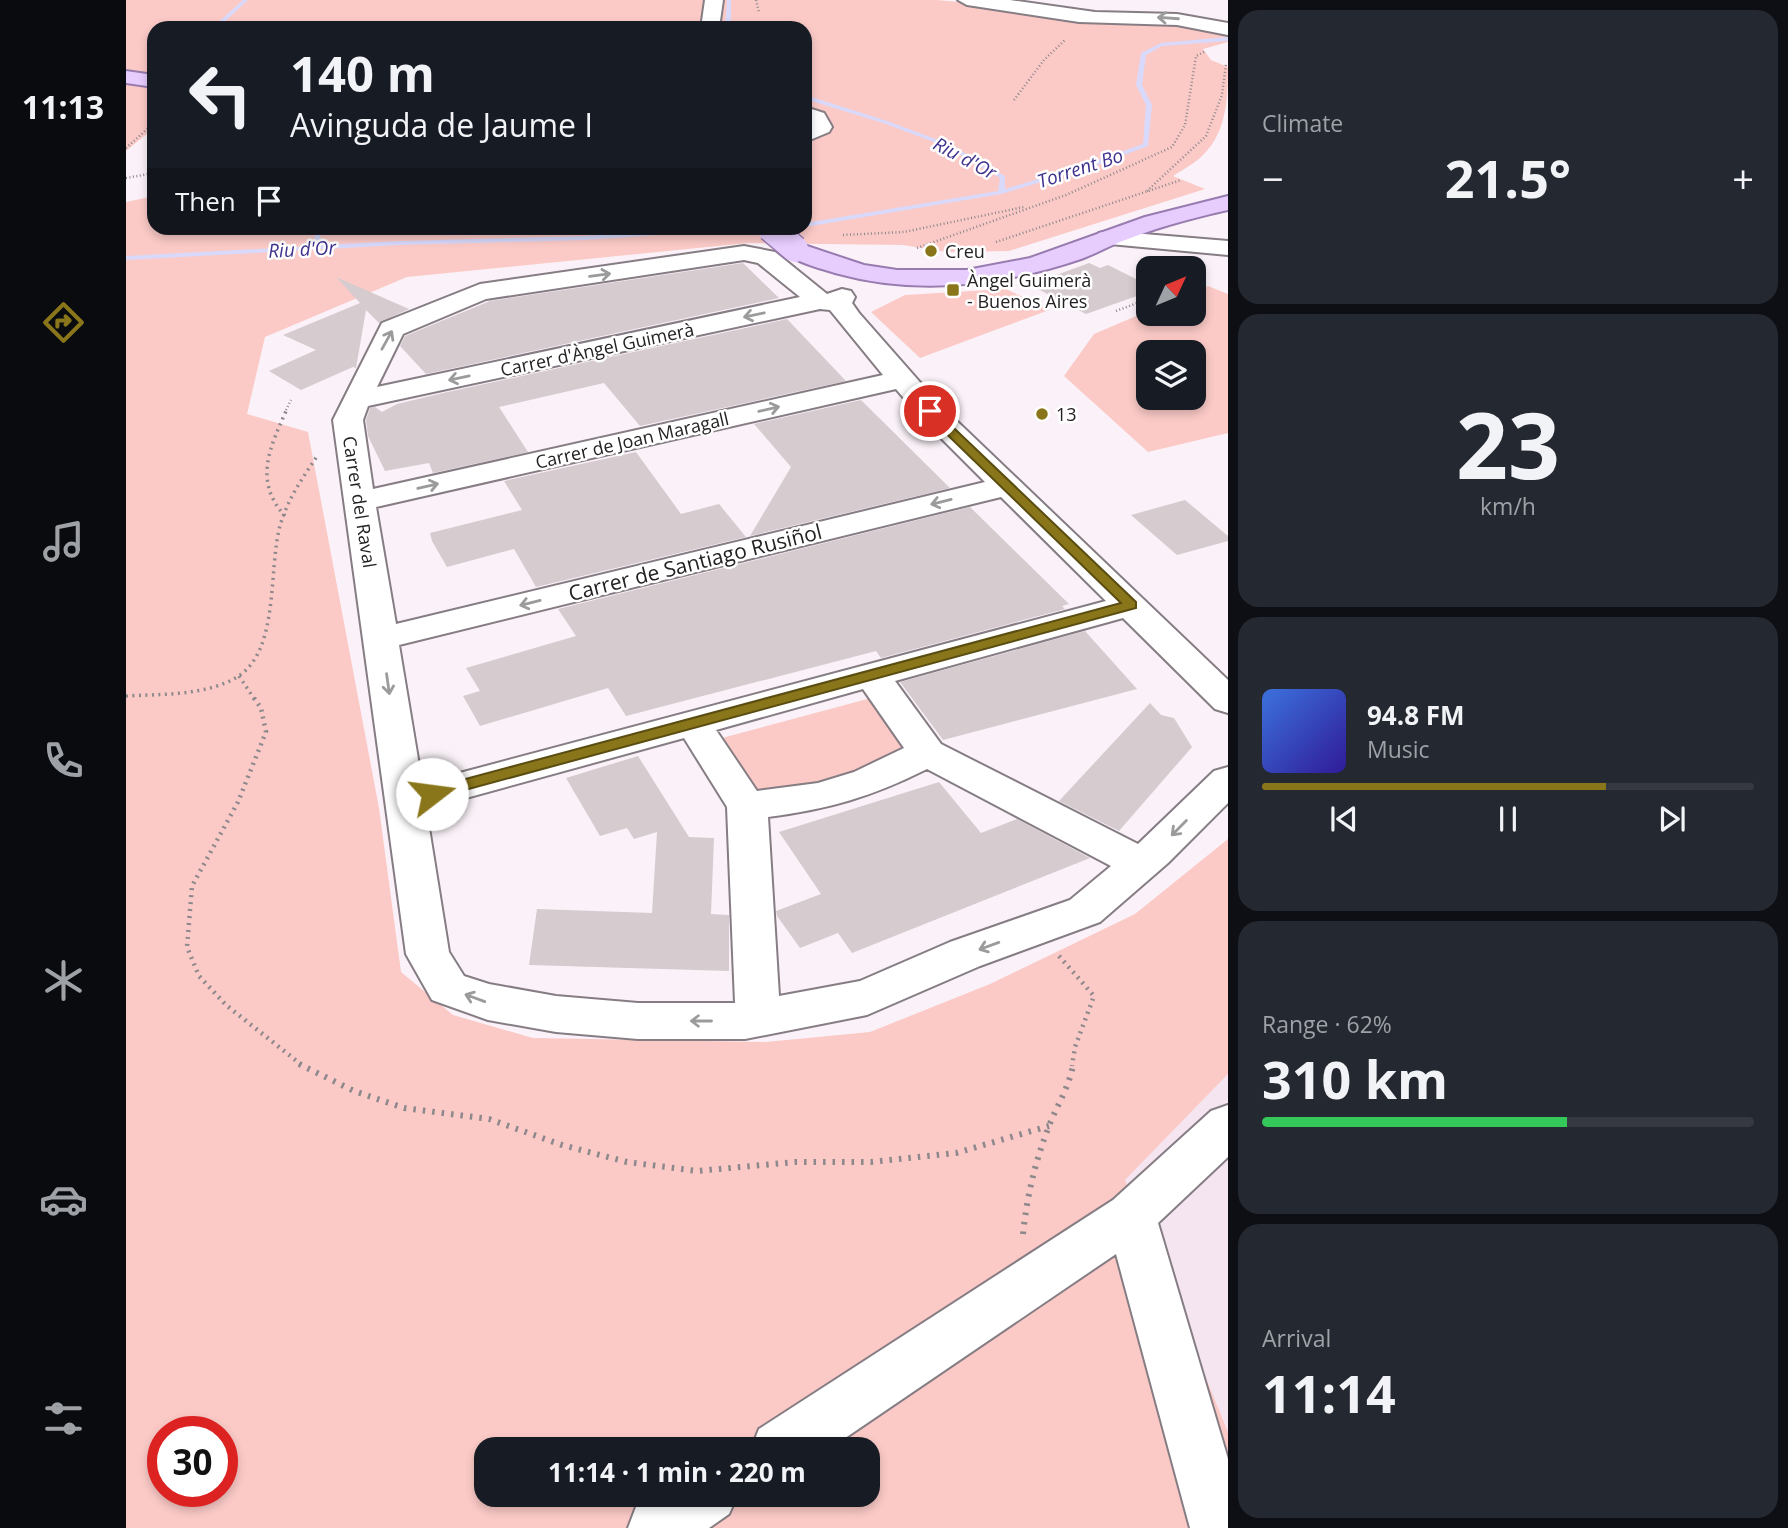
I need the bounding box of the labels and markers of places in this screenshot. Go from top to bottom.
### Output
place label: Creu [945,239,985,263]
marker: Creu [923,243,939,259]
place label: Àngel Guimerà - Buenos Aires [967,268,1091,313]
marker: Àngel Guimerà - Buenos Aires [945,282,961,298]
pin [900,381,960,441]
place label: 13 [1056,402,1077,426]
marker: 13 [1034,406,1050,422]

